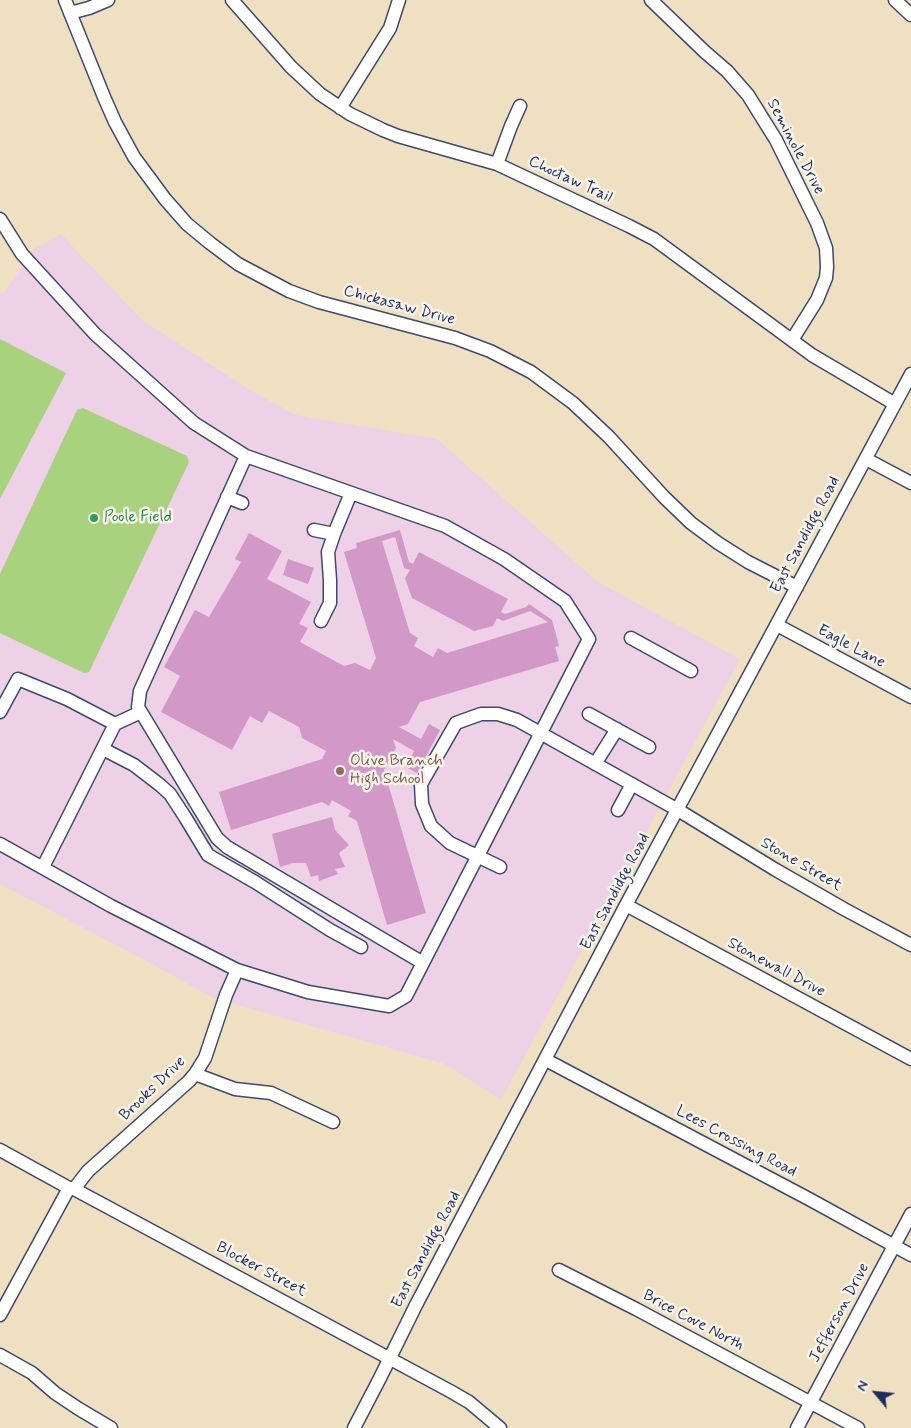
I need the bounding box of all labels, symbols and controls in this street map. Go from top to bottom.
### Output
street label: Seminole Drive [762,96,828,198]
street label: Choctaw Trail [525,152,615,208]
street label: Chickasaw Drive [341,282,457,330]
street label: East Sandidge Road [767,473,845,597]
place label: Poole Field [104,508,172,528]
marker: Poole Field [88,512,100,524]
street label: Eagle Lane [814,621,888,673]
place label: Olive Branch High School [350,752,443,790]
marker: Olive Branch High School [334,765,346,777]
street label: East Sandidge Road [577,830,655,954]
street label: Stone Street [757,834,845,896]
street label: Stonewall Drive [724,934,828,1002]
street label: Brooks Drive [116,1053,190,1125]
street label: Lees Crossing Road [672,1102,800,1182]
street label: East Sandidge Road [388,1188,466,1312]
street label: Blocker Street [213,1238,309,1302]
street label: Jefferson Drive [806,1260,874,1366]
street label: Brice Cove North [639,1286,747,1356]
north arrow [851,1368,901,1418]
text: N [853,1378,873,1394]

